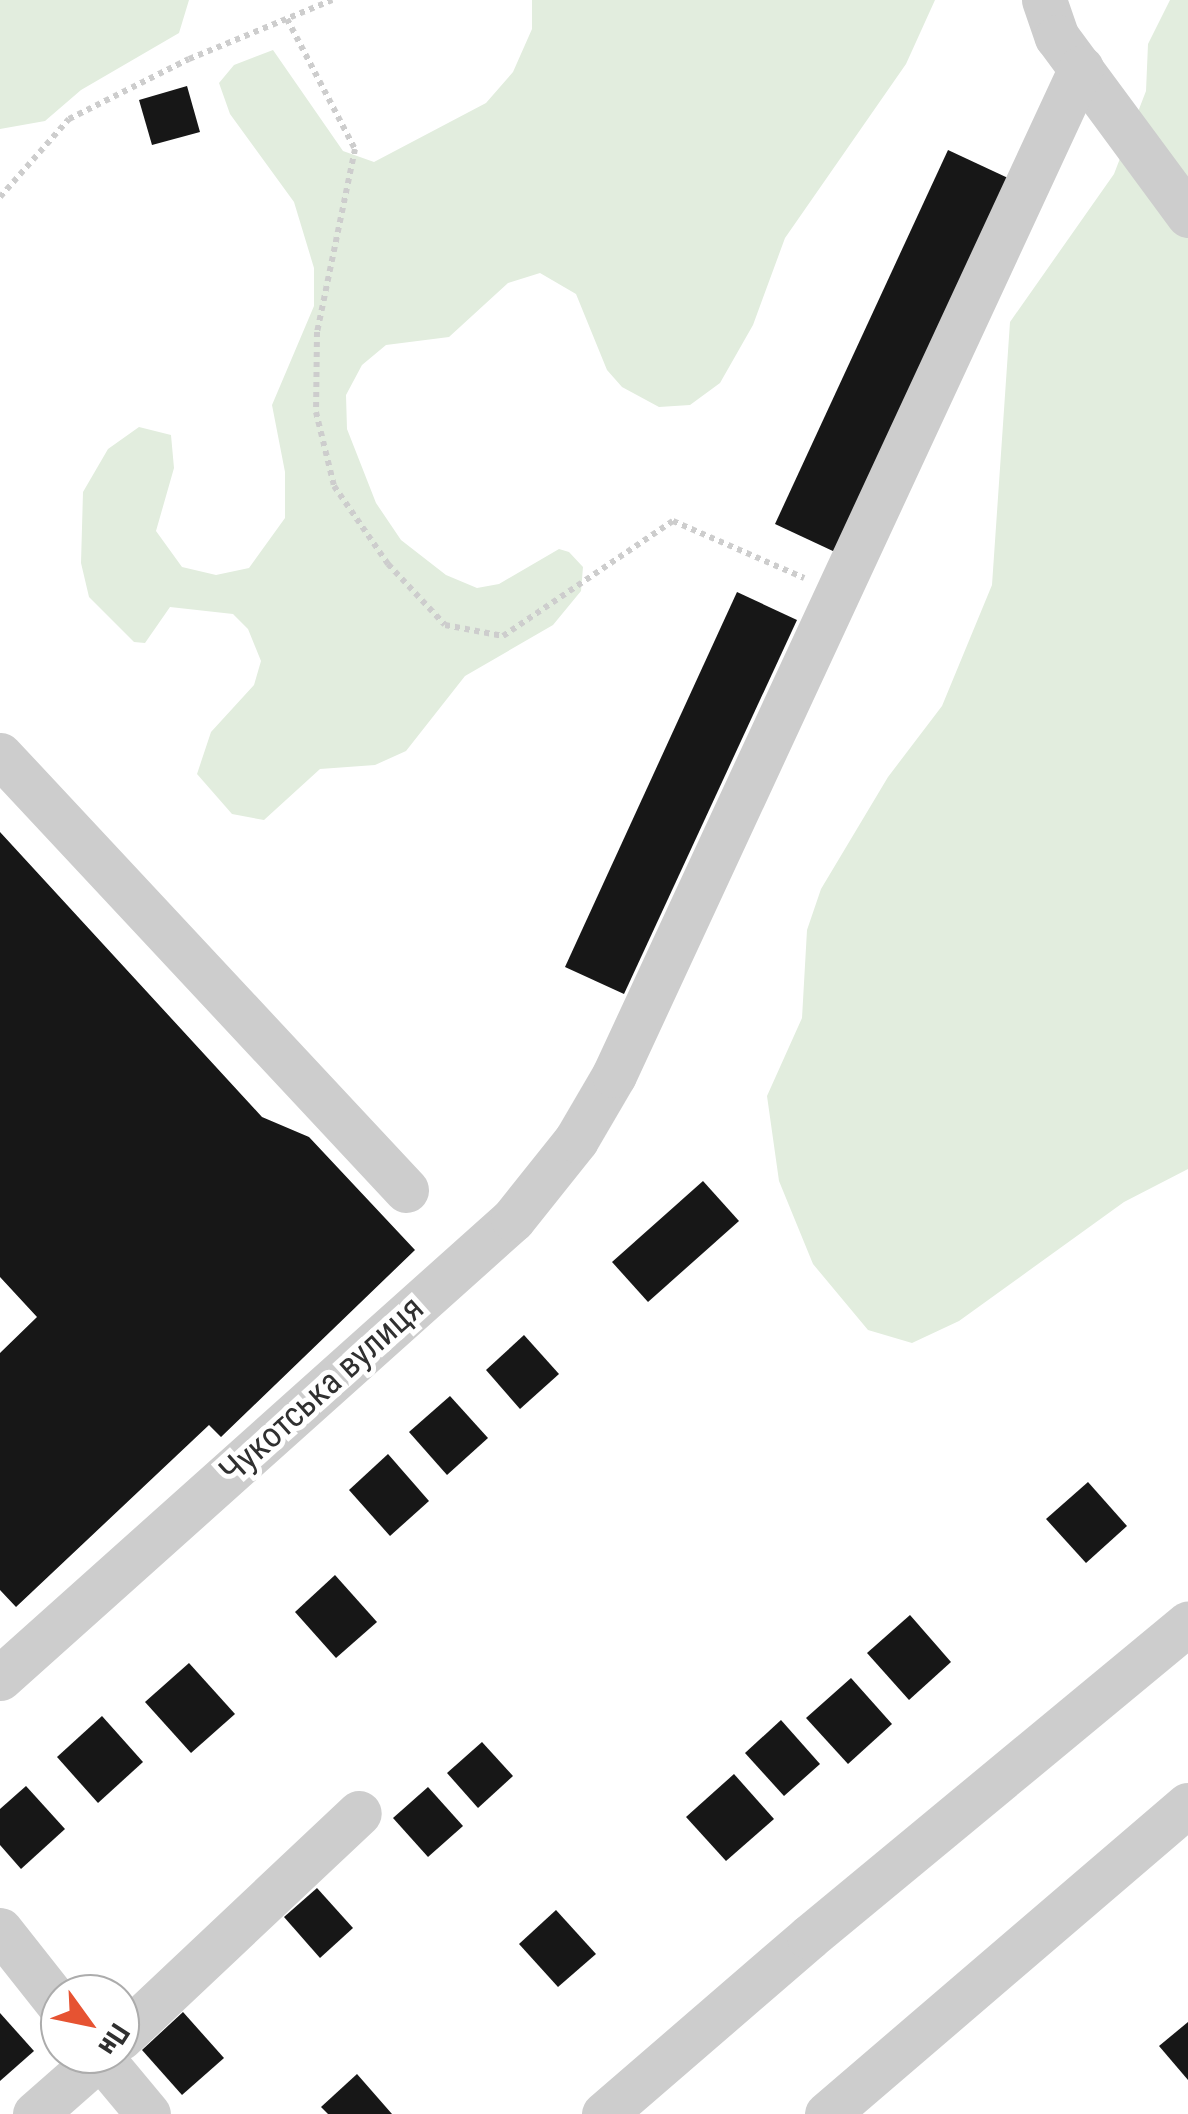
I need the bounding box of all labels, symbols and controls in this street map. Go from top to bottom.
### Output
street label: Чукотська вулиця [211,1287,433,1493]
north arrow [40,1974,140,2074]
text: Пн [92,2017,136,2062]

